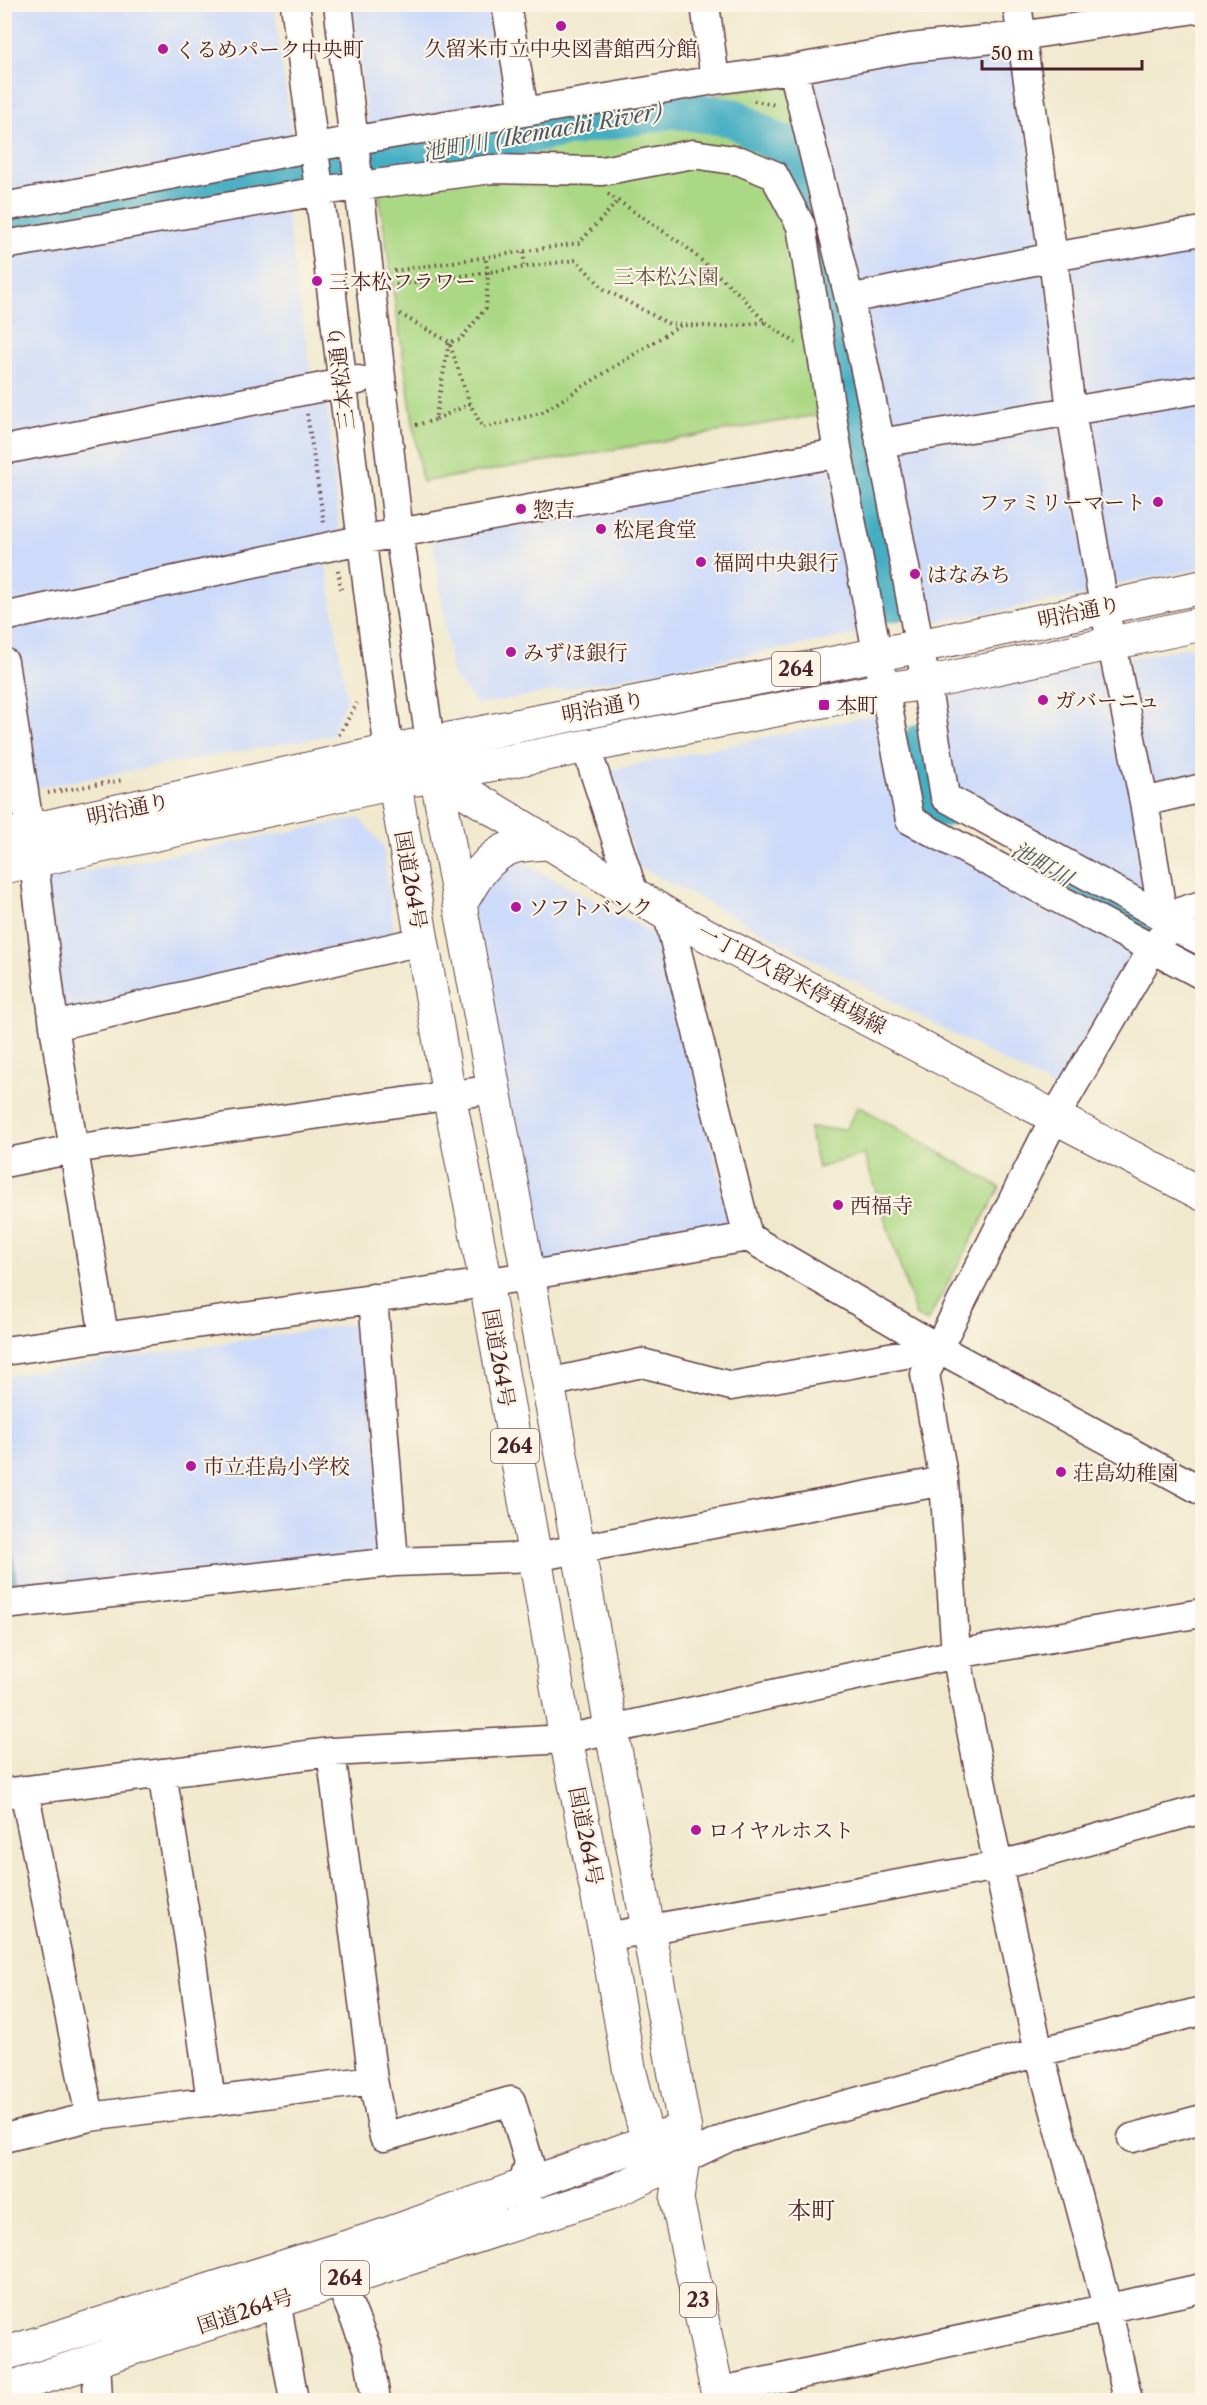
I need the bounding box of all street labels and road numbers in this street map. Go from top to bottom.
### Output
street label: 三本松通り [322,324,360,432]
street label: 明治通り [1035,591,1123,633]
road number: 264 [772,652,820,686]
street label: 明治通り [559,687,647,727]
street label: 明治通り [84,788,172,830]
street label: 国道264号 [390,829,432,931]
street label: 一丁田久留米停車場線 [693,919,891,1039]
street label: 国道264号 [478,1307,520,1409]
road number: 264 [491,1429,539,1463]
street label: 国道264号 [564,1785,608,1887]
road number: 264 [321,2261,369,2295]
road number: 23 [680,2283,716,2317]
street label: 国道264号 [194,2284,296,2338]

